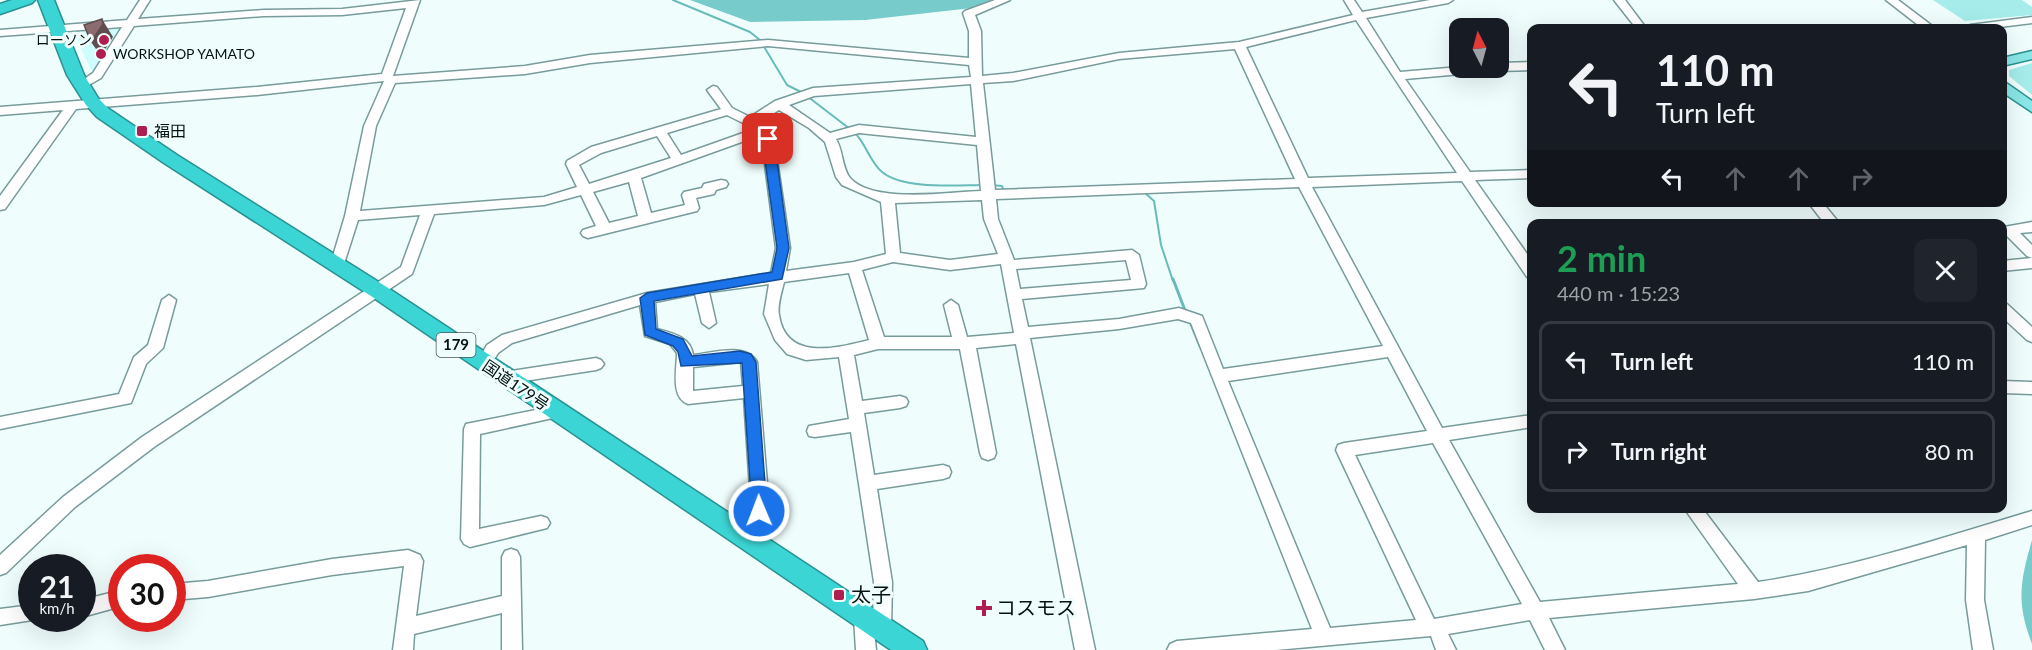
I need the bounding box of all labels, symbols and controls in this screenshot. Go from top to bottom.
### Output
north arrow [1449,18,1509,78]
map controls [1449,18,1509,78]
place label: ローソン [36,31,92,48]
marker: ローソン [97,33,111,47]
place label: WORKSHOP YAMATO [113,45,255,62]
text: 110 m [1656,45,1774,95]
marker: WORKSHOP YAMATO [94,47,108,61]
icon: left [1557,48,1635,126]
text: Turn left [1656,96,1755,129]
pin [742,113,793,164]
place label: 福田 [154,121,186,140]
icon: arrive [751,122,784,155]
marker: 福田 [135,124,149,138]
icon: left [1656,162,1689,195]
icon: ahead [1719,162,1752,195]
icon: ahead [1782,162,1815,195]
icon: right [1845,162,1878,195]
text: 2 min [1557,236,1646,280]
button: close [1914,239,1977,302]
text: 440 m · 15:23 [1557,281,1680,305]
road number: 179 [436,333,476,357]
icon: left [1560,345,1593,378]
text: Turn left [1611,348,1693,375]
text: 110 m [1912,348,1974,375]
street label: 国道179号 [480,356,553,414]
icon: right [1560,435,1593,468]
text: Turn right [1611,438,1706,465]
text: 80 m [1925,438,1974,465]
position arrow [727,479,791,543]
speed limit sign: 30 [108,554,186,632]
text: 21 [40,568,74,604]
place label: 太子 [851,582,891,606]
marker: 太子 [832,588,846,602]
place label: コスモス [996,595,1076,619]
text: km/h [39,599,75,617]
marker: コスモス [977,601,991,615]

